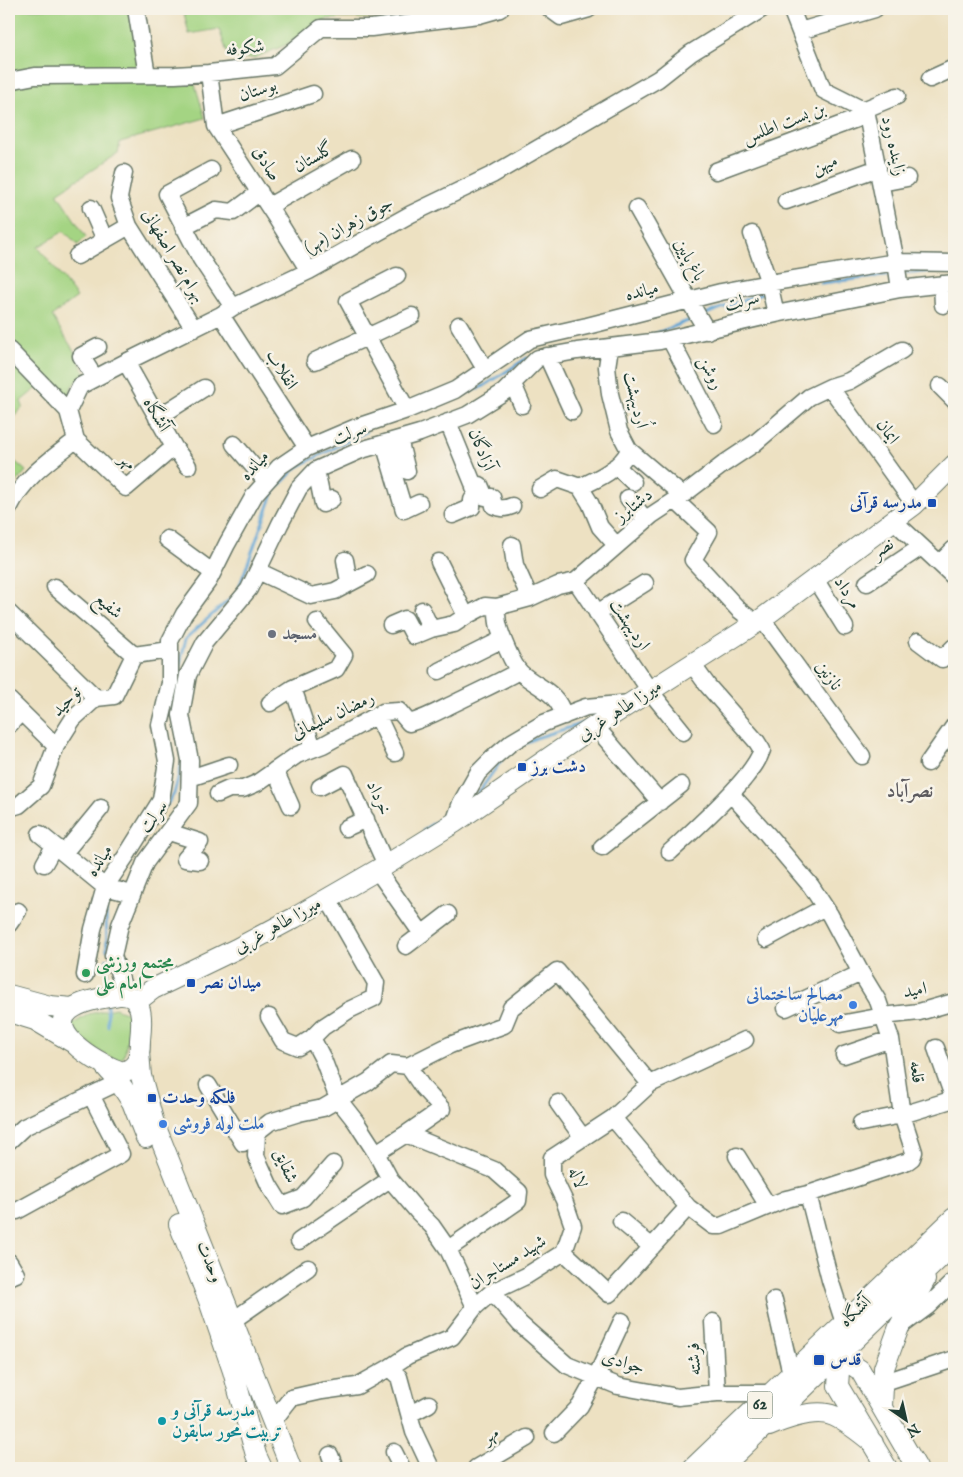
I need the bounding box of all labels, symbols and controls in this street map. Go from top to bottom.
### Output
street label: شکوفه [224,36,266,62]
street label: بوستان [236,74,280,108]
street label: بن بست اطلس [739,97,829,150]
street label: زاینده رود [875,114,911,178]
street label: گلستان [289,136,338,179]
street label: صادق [246,142,286,186]
street label: میهن [809,150,841,180]
street label: جوق زهران (مهر) [300,192,398,260]
street label: بهرام نصر اصفهانی [133,205,210,309]
street label: باغ پایین [666,234,710,287]
street label: میانده [623,277,661,307]
street label: سرلت [722,287,762,317]
street label: انقلاب [260,346,302,394]
street label: روشن [692,352,728,394]
street label: اُردیبهشت [617,368,657,431]
street label: آتشگاه [137,393,178,438]
street label: ایمان [870,415,904,449]
street label: سرلت [329,417,371,451]
street label: آزادگان [462,425,502,477]
street label: میانده [235,446,275,486]
street label: مهر [112,447,141,476]
street label: دشتابرز [609,484,658,529]
place label: مدرسه قرآنی [849,491,922,515]
marker: مدرسه قرآنی [926,497,938,509]
street label: نصر [866,533,899,566]
street label: مرداد [828,572,866,614]
street label: شفیع [87,587,127,627]
street label: اردیبهشت [603,595,655,655]
place label: مسجد [282,623,317,646]
marker: مسجد [266,628,278,640]
street label: نازنین [809,656,847,696]
street label: میرزا طاهر غربی [573,675,667,747]
street label: توحید [47,681,88,722]
street label: رمضان سلیمانی [288,687,378,745]
place label: دشت برز [530,756,586,779]
marker: دشت برز [516,761,528,773]
street label: خرداد [360,777,396,819]
district label: نصرآباد [887,778,934,804]
street label: سرلت [134,796,174,838]
street label: میانده [81,841,119,881]
street label: میرزا طاهر غربی [230,893,326,959]
place label: مجتمع ورزشی امام علی [95,952,174,999]
marker: مجتمع ورزشی امام علی [80,967,92,979]
place label: میدان نصر [199,972,262,995]
marker: میدان نصر [185,977,197,989]
street label: امید [901,978,929,1004]
place label: مصالح ساختمانی مهرعلیان [745,984,843,1028]
marker: مصالح ساختمانی مهرعلیان [847,999,859,1011]
street label: قلعه [903,1059,929,1085]
place label: فلکه وحدت [162,1087,236,1110]
marker: فلکه وحدت [146,1092,158,1104]
place label: ملت لوله فروشی [173,1113,265,1136]
marker: ملت لوله فروشی [157,1118,169,1130]
street label: شقایق [267,1145,303,1187]
street label: لاله [563,1164,591,1192]
street label: شهید مستاجران [465,1230,551,1296]
street label: وحدت [190,1238,228,1286]
street label: آتشگاه [834,1288,879,1333]
street label: فرشته [683,1342,707,1376]
street label: جوادی [599,1346,647,1380]
place label: قدس [830,1349,862,1372]
marker: قدس [812,1353,826,1367]
road number: 62 [748,1392,772,1418]
north arrow [880,1394,930,1444]
place label: مدرسه قرآنی و تربیت محور سابقون [170,1399,282,1444]
marker: مدرسه قرآنی و تربیت محور سابقون [156,1415,168,1427]
text: N [903,1419,924,1441]
street label: مهر [477,1422,504,1451]

